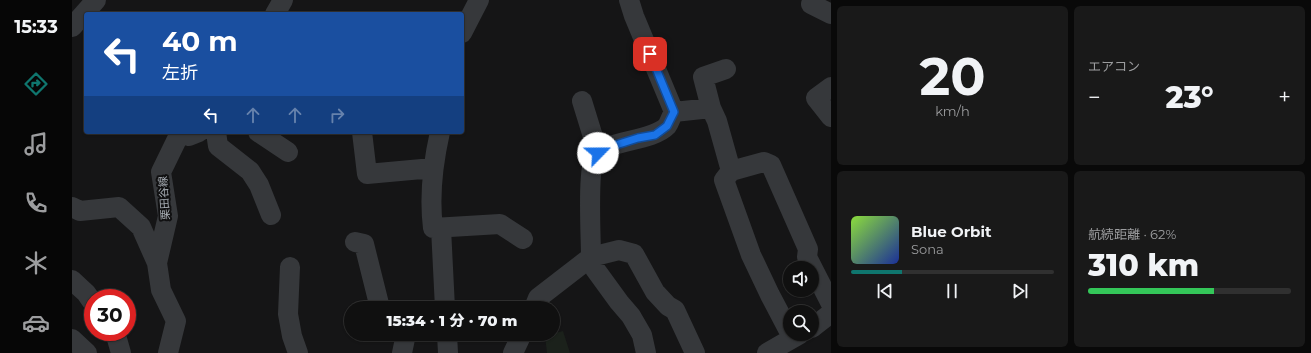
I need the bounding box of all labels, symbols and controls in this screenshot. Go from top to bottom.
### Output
text: 15:33 [14,16,58,38]
text: 40 m [162,24,238,58]
icon: left [96,28,148,80]
pin [633,37,667,71]
icon: arrive [639,43,661,65]
text: 20 [920,45,986,108]
text: エアコン [1088,58,1140,74]
text: 左折 [162,62,198,84]
icon: directions [22,70,50,98]
text: 23° [1165,79,1214,116]
text: − [1088,84,1101,111]
text: + [1278,84,1291,111]
text: km/h [935,103,970,119]
icon: left [200,104,222,126]
icon: ahead [242,104,264,126]
icon: ahead [284,104,306,126]
icon: right [326,104,348,126]
icon: music [22,130,50,158]
position arrow [577,132,619,174]
street label: 栗田谷線 [155,176,173,220]
icon: phone [22,189,50,217]
text: Blue Orbit [911,222,991,241]
text: 航続距離 · 62% [1088,226,1176,242]
text: Sona [911,241,944,257]
text: 310 km [1088,247,1199,284]
icon: climate [22,249,50,277]
map controls [783,261,819,341]
button: sound [783,261,819,297]
icon: previous [874,280,896,302]
icon: pause [941,280,963,302]
icon: next [1009,280,1031,302]
speed limit sign: 30 [84,289,136,341]
button: search [783,305,819,341]
icon: car [22,309,50,337]
text: 15:34 · 1 分 · 70 m [386,311,518,330]

